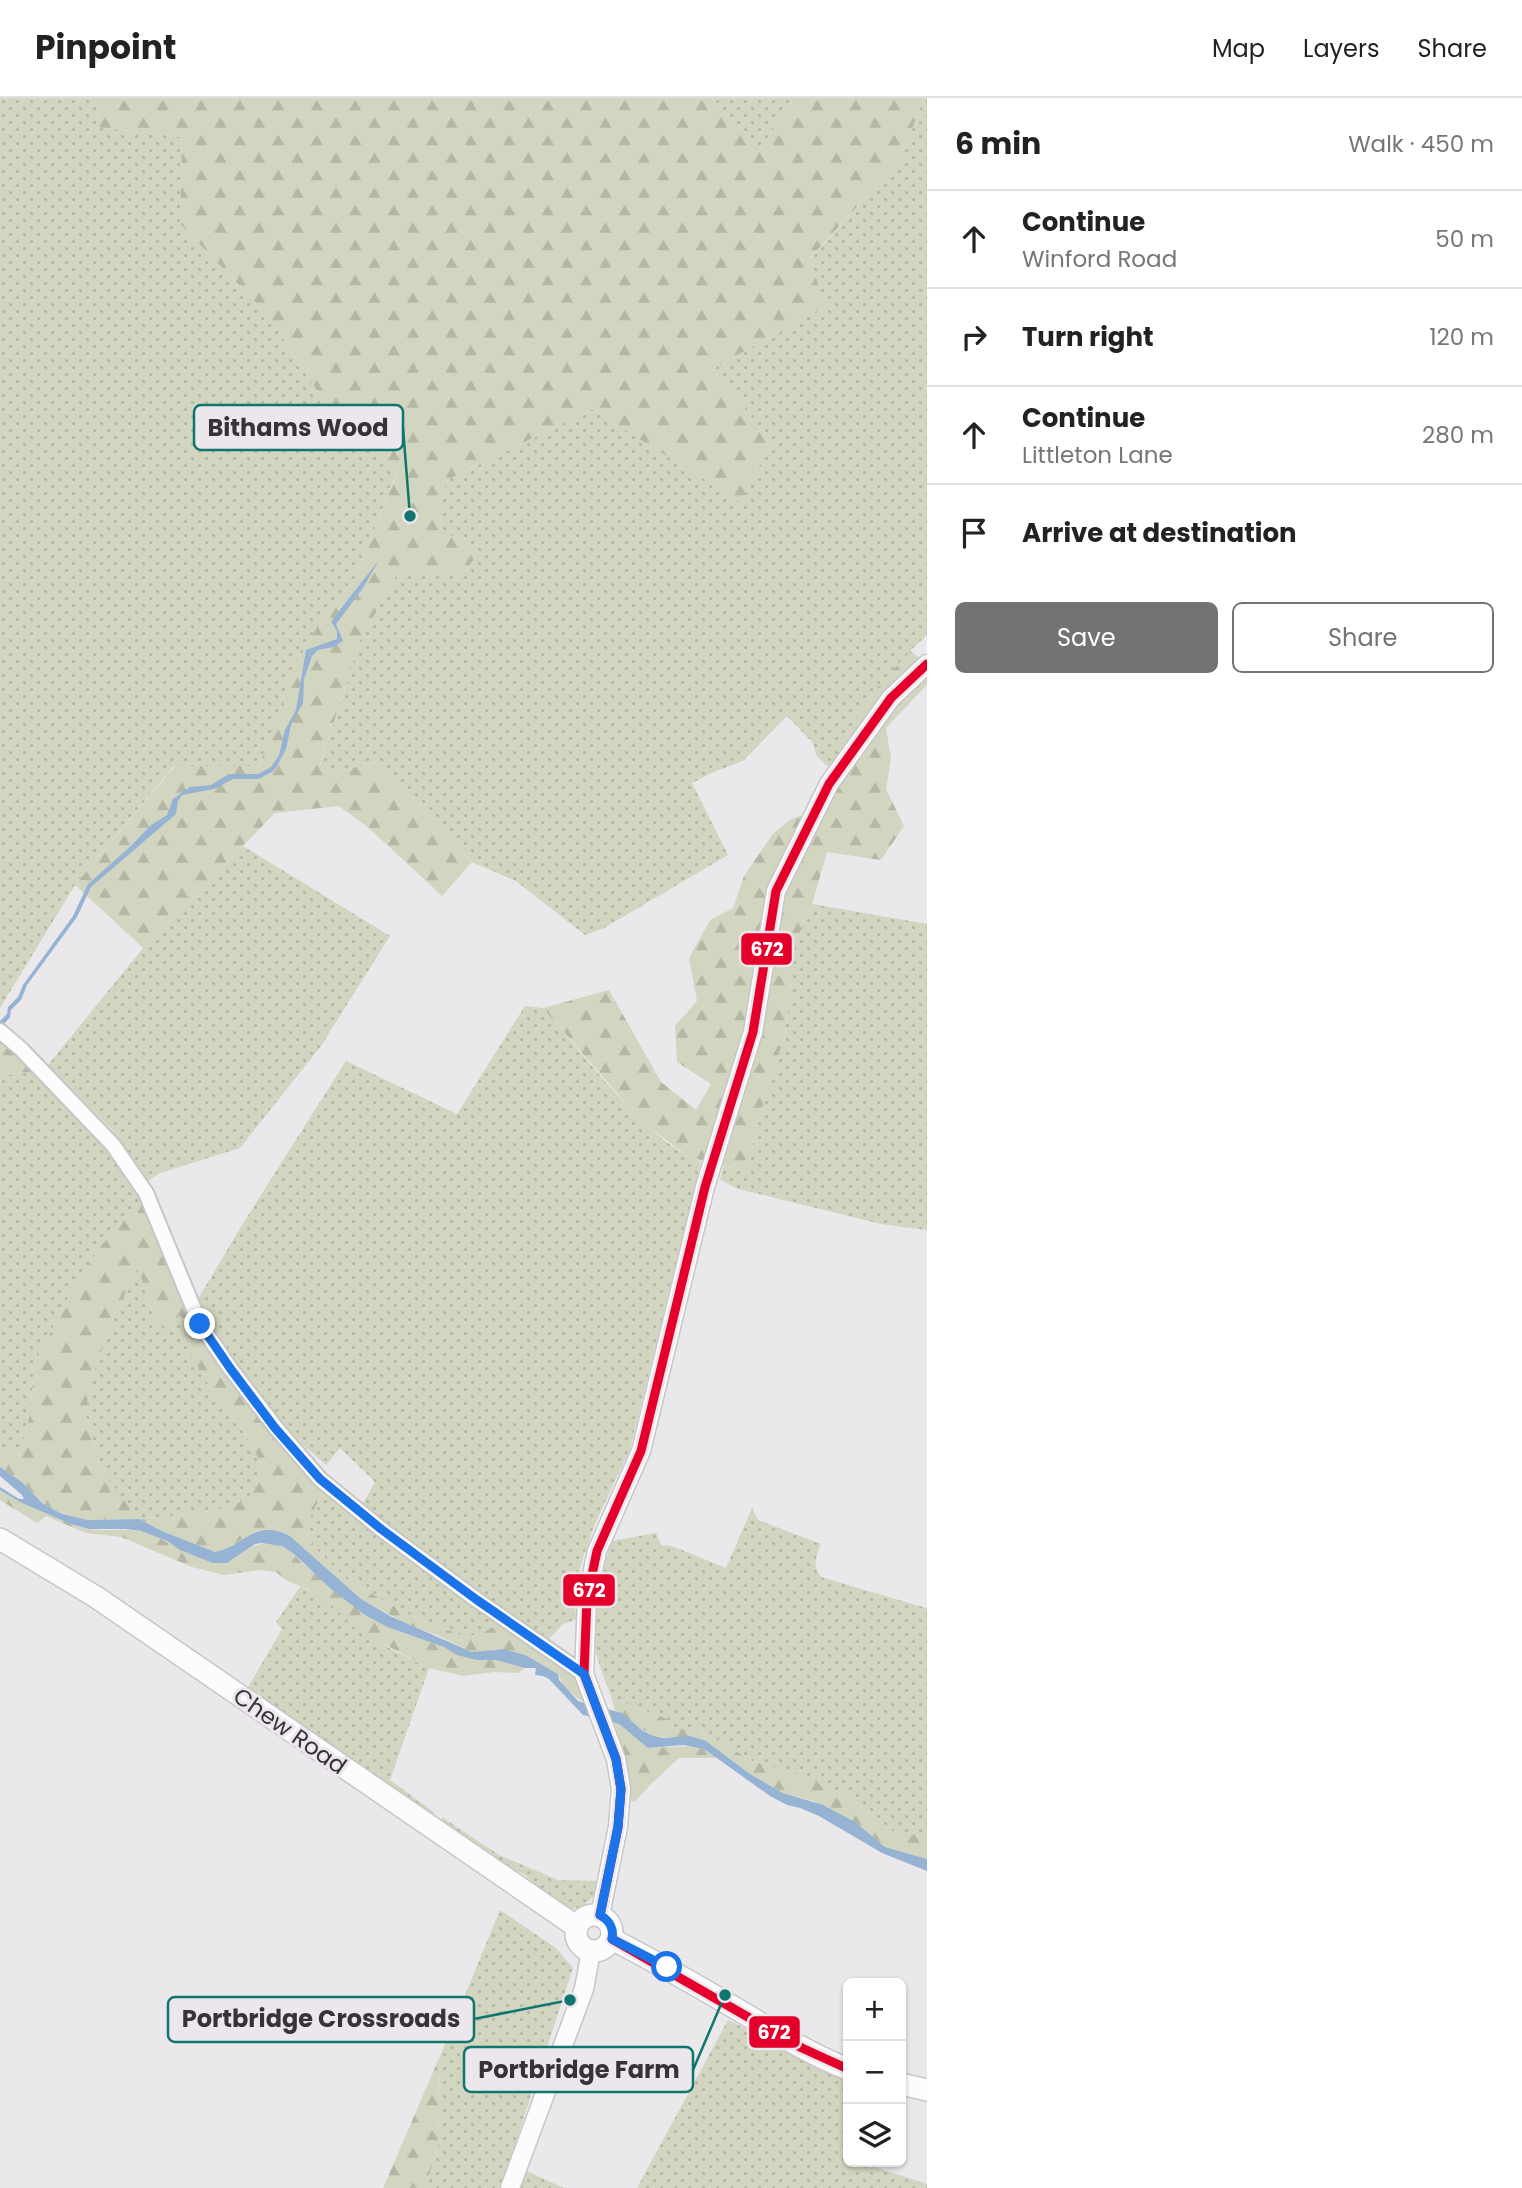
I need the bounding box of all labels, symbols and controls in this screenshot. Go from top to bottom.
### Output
text: Pinpoint [35,24,176,71]
text: Map [1212,32,1265,65]
text: Layers [1303,32,1379,65]
text: Share [1417,32,1487,65]
text: 6 min [955,122,1041,165]
text: Walk · 450 m [1348,128,1494,160]
text: Continue [1022,204,1145,240]
icon: ahead [955,220,993,258]
text: 50 m [1435,223,1494,255]
text: Winford Road [1022,243,1177,275]
icon: right [955,318,993,356]
text: Turn right [1022,319,1154,355]
text: 120 m [1429,321,1494,353]
text: Continue [1022,400,1145,436]
callout: Bithams Wood [194,405,403,450]
text: Bithams Wood [207,411,389,444]
icon: ahead [955,416,993,454]
text: 280 m [1422,419,1494,451]
text: Littleton Lane [1022,439,1173,471]
icon: arrive [955,514,993,552]
text: Arrive at destination [1022,515,1297,551]
button: Save [955,602,1218,673]
button: Share [1232,602,1494,673]
line badge: 672 [740,932,793,966]
text: 672 [750,936,784,963]
route end [184,1308,215,1339]
line badge: 672 [562,1573,616,1607]
text: 672 [572,1577,606,1604]
street label: Chew Road [227,1680,353,1782]
route start [651,1951,682,1982]
map controls [843,1978,906,2167]
button: + [843,1978,906,2041]
callout: Portbridge Crossroads [168,1997,474,2042]
text: Portbridge Crossroads [182,2002,460,2035]
line badge: 672 [748,2015,801,2049]
text: 672 [757,2019,791,2046]
button: − [843,2041,906,2104]
callout: Portbridge Farm [464,2047,693,2092]
text: Portbridge Farm [478,2053,680,2086]
button: layers [843,2104,906,2167]

